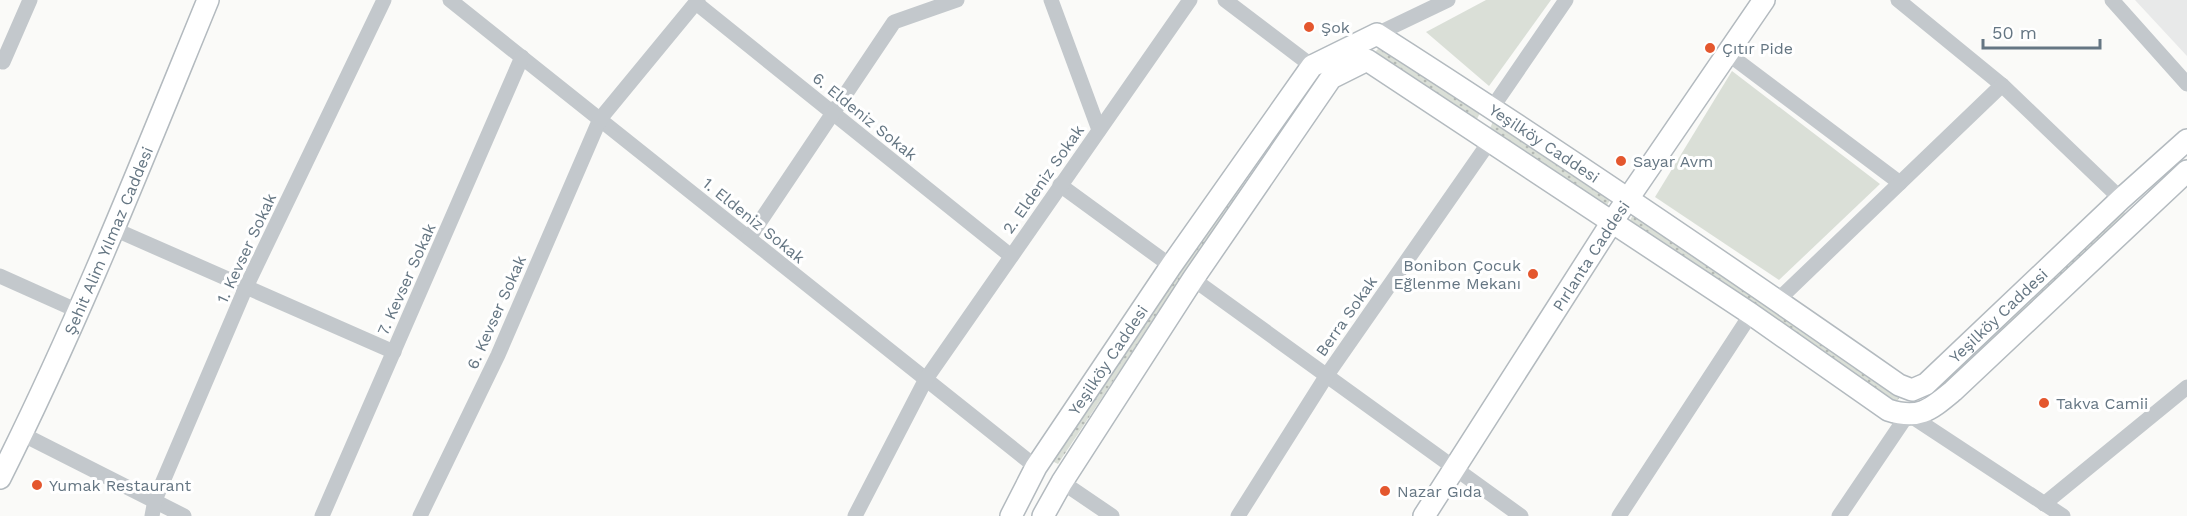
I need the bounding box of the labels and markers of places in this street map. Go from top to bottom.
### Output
place label: Şok [1321,18,1350,37]
marker: Şok [1302,20,1316,34]
place label: Çıtır Pide [1722,39,1793,58]
marker: Çıtır Pide [1703,41,1717,55]
place label: Sayar Avm [1633,152,1713,171]
marker: Sayar Avm [1614,154,1628,168]
place label: Bonibon Çocuk Eğlenme Mekanı [1393,256,1521,293]
marker: Bonibon Çocuk Eğlenme Mekanı [1526,267,1540,281]
place label: Takva Camii [2056,394,2148,413]
marker: Takva Camii [2037,396,2051,410]
place label: Yumak Restaurant [49,476,191,495]
marker: Yumak Restaurant [30,478,44,492]
place label: Nazar Gıda [1397,482,1482,501]
marker: Nazar Gıda [1378,484,1392,498]

